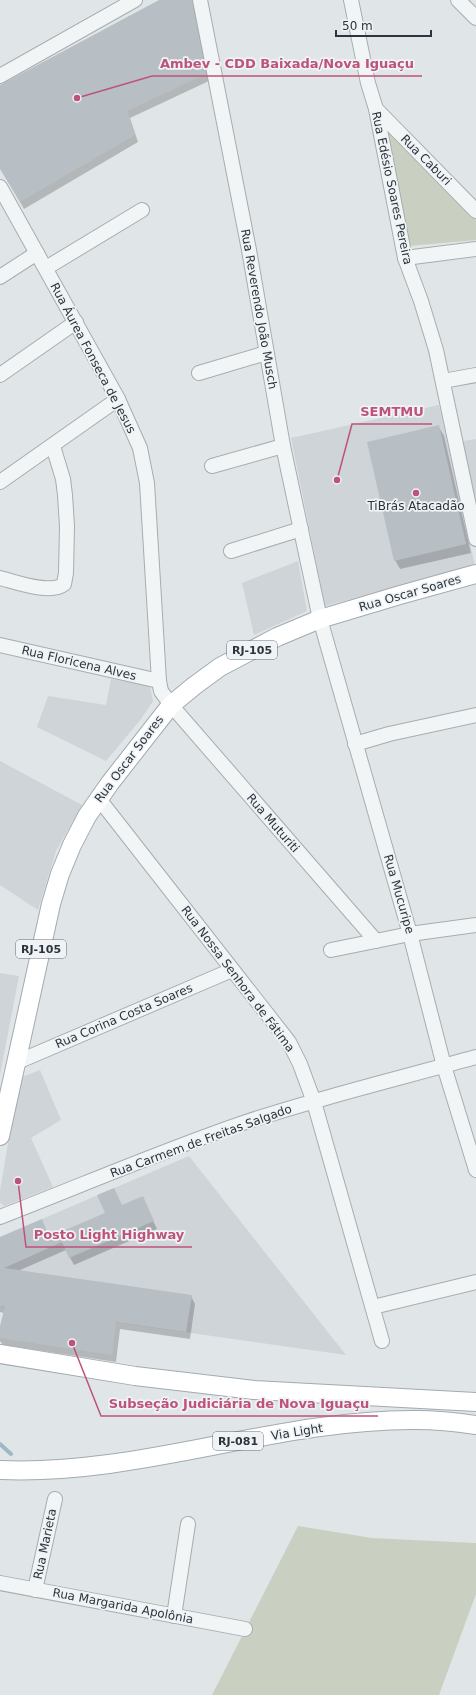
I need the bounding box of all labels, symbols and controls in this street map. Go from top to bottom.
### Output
scale bar [336,12,431,38]
text: 50 m [342,19,373,33]
callout: Ambev - CDD Baixada/Nova Iguaçu [152,51,422,76]
text: Ambev - CDD Baixada/Nova Iguaçu [160,56,414,71]
street label: Rua Edésio Soares Pereira [369,110,415,266]
street label: Rua Caburi [398,132,454,188]
street label: Rua Reverendo João Musch [238,228,280,390]
street label: Rua Áurea Fonseca de Jesus [47,280,140,436]
callout: SEMTMU [352,399,432,424]
text: SEMTMU [360,404,424,419]
marker: TiBrás Atacadão [411,488,421,498]
place label: TiBrás Atacadão [366,499,465,513]
street label: Rua Oscar Soares [357,572,463,614]
road number: RJ-105 [227,641,277,659]
street label: Rua Floricena Alves [20,643,138,683]
street label: Rua Oscar Soares [92,713,166,805]
street label: Rua Muturiti [244,791,302,855]
street label: Rua Mucuripe [381,853,417,935]
street label: Rua Nossa Senhora de Fátima [178,903,298,1055]
road number: RJ-105 [16,940,66,958]
street label: Rua Corina Costa Soares [53,981,195,1051]
street label: Rua Carmem de Freitas Salgado [108,1102,294,1180]
callout: Posto Light Highway [26,1222,192,1247]
text: Posto Light Highway [34,1227,185,1242]
callout: Subseção Judiciária de Nova Iguaçu [101,1391,378,1416]
text: Subseção Judiciária de Nova Iguaçu [109,1396,369,1411]
street label: Via Light [270,1421,324,1443]
road number: RJ-081 [213,1432,263,1450]
street label: Rua Marieta [31,1507,59,1581]
street label: Rua Margarida Apolônia [51,1585,195,1627]

